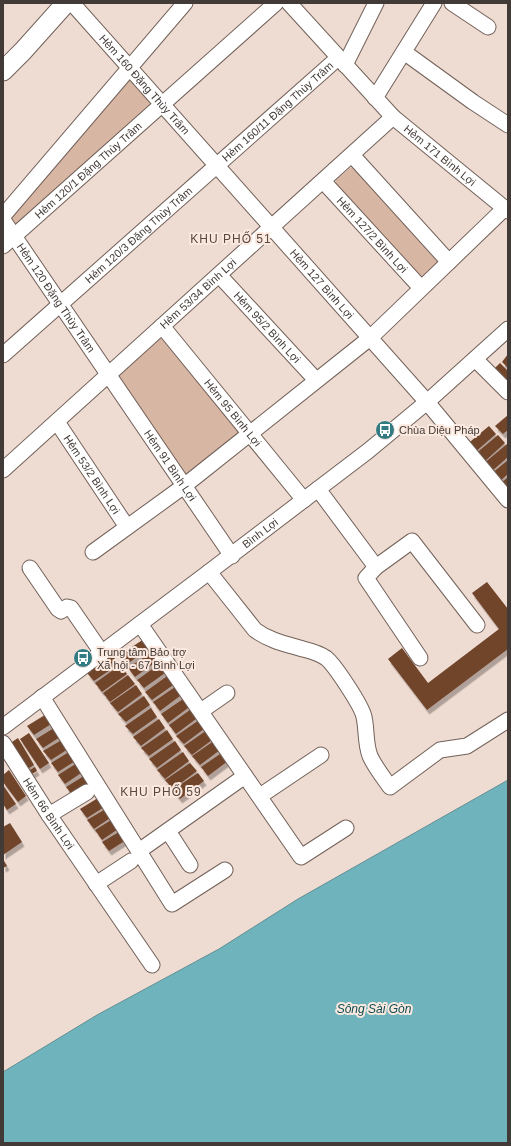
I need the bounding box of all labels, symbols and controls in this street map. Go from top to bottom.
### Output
street label: Hẻm 160 Đặng Thùy Trâm [97,32,192,137]
street label: Hẻm 160/11 Đặng Thùy Trâm [220,59,335,164]
street label: Hẻm 120/1 Đặng Thùy Trâm [32,120,144,221]
street label: Hẻm 171 Bình Lợi [402,123,478,188]
street label: Hẻm 120/3 Đặng Thùy Trâm [83,184,194,285]
street label: Hẻm 127/2 Bình Lợi [335,194,410,275]
district label: KHU PHỐ 51 [190,231,272,246]
street label: Hẻm 120 Đặng Thùy Trâm [14,241,97,355]
street label: Hẻm 127 Bình Lợi [288,247,356,321]
street label: Hẻm 53/34 Bình Lợi [157,256,239,331]
street label: Hẻm 95/2 Bình Lợi [231,289,303,365]
street label: Hẻm 95 Bình Lợi [202,377,264,449]
bus stop icon: Chùa Diệu Pháp [374,419,396,441]
place label: Chùa Diệu Pháp [399,424,480,436]
street label: Hẻm 91 Bình Lợi [142,428,199,503]
street label: Hẻm 53/2 Bình Lợi [61,433,123,516]
street label: Bình Lợi [240,516,280,550]
place label: Trung tâm Bảo trợ Xã hội - 67 Bình Lợi [97,646,195,671]
bus stop icon: Trung tâm Bảo trợ Xã hội - 67 Bình Lợi [72,647,94,669]
street label: Hẻm 66 Bình Lợi [21,776,77,851]
district label: KHU PHỐ 59 [120,784,202,799]
water label: Sông Sài Gòn [337,1002,412,1016]

